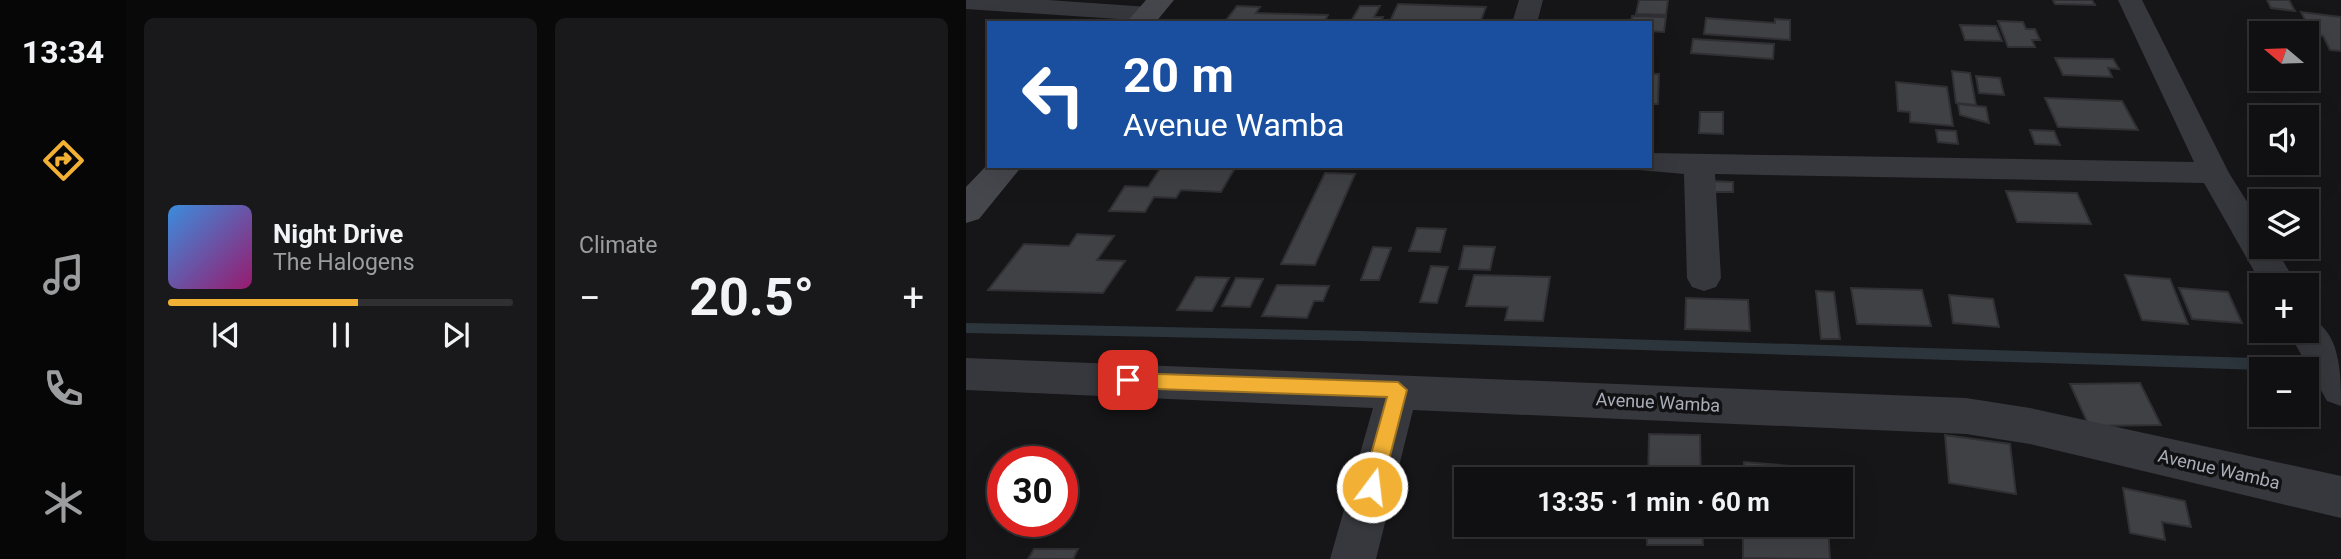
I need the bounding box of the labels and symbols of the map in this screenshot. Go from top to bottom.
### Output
north arrow [2249,21,2319,91]
pin [1098,350,1158,410]
street label: Avenue Wamba [1595,388,1721,416]
street label: Avenue Wamba [2156,445,2282,493]
speed limit sign: 30 [987,446,1078,537]
position arrow [1335,450,1409,524]

